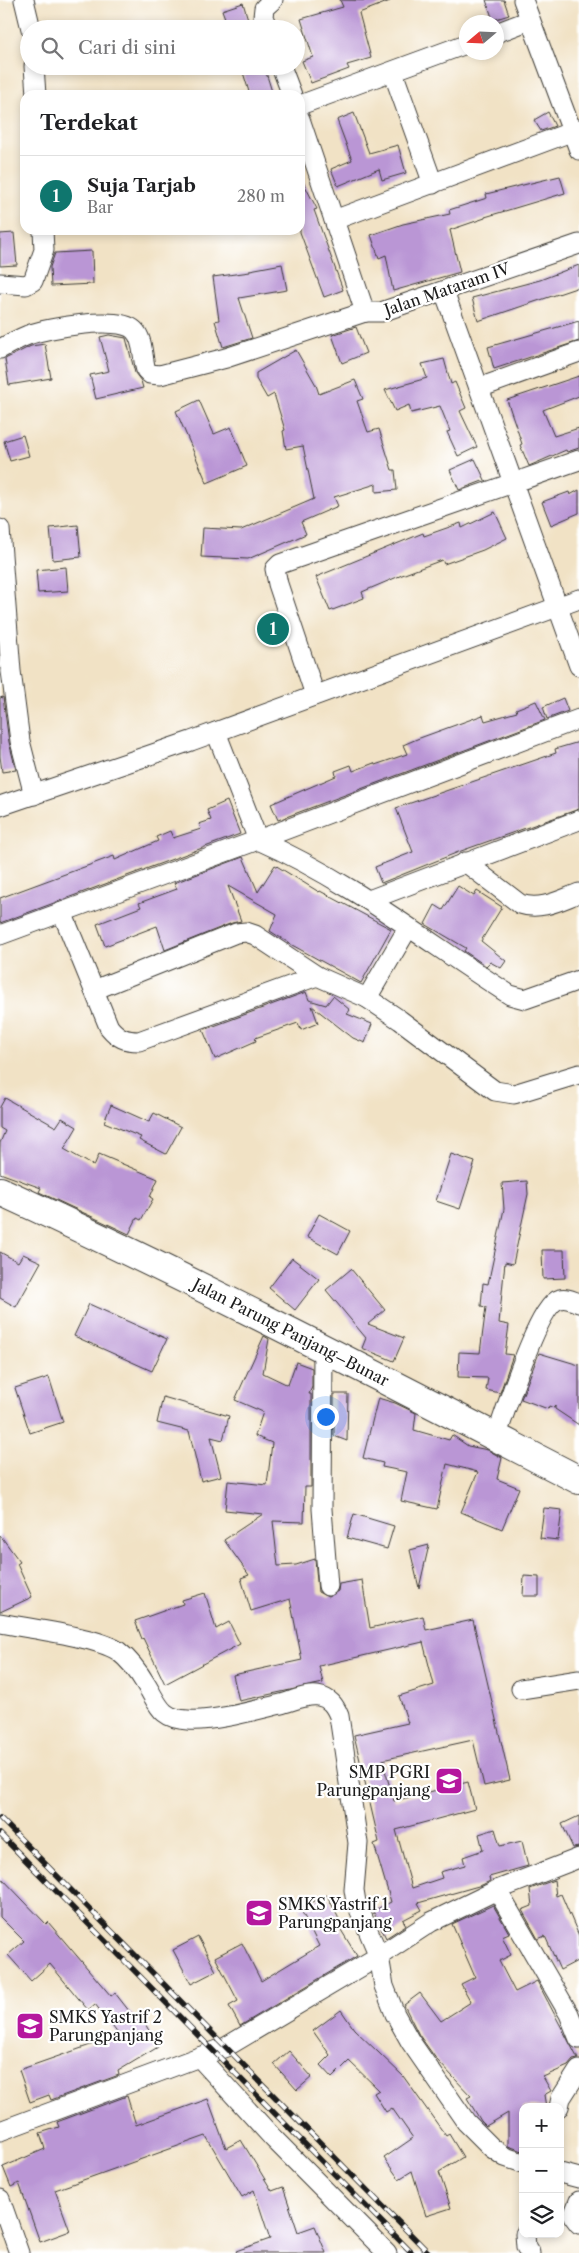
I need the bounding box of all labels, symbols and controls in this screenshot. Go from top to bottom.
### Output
north arrow [459,15,504,60]
search box [20,20,305,75]
icon: search [38,34,66,62]
text: Cari di sini [78,36,176,59]
text: Terdekat [40,110,138,135]
text: Suja Tarjab [87,174,196,197]
text: 1 [52,186,60,206]
text: 280 m [237,186,285,206]
text: Bar [87,197,113,217]
street label: Jalan Mataram IV [379,258,513,321]
pin: 1 [257,610,289,648]
street label: Jalan Parung Panjang–Bunar [187,1272,393,1390]
your location [313,1404,339,1430]
place label: SMP PGRI Parungpanjang [316,1762,431,1800]
school or university icon: SMP PGRI Parungpanjang [434,1766,464,1796]
place label: SMKS Yastrif 1 Parungpanjang [278,1894,392,1932]
school or university icon: SMKS Yastrif 1 Parungpanjang [244,1898,274,1928]
place label: SMKS Yastrif 2 Parungpanjang [49,2007,163,2045]
school or university icon: SMKS Yastrif 2 Parungpanjang [15,2011,45,2041]
map controls [519,2103,564,2238]
button: + [519,2103,564,2148]
button: − [519,2148,564,2193]
button: layers [519,2193,564,2238]

